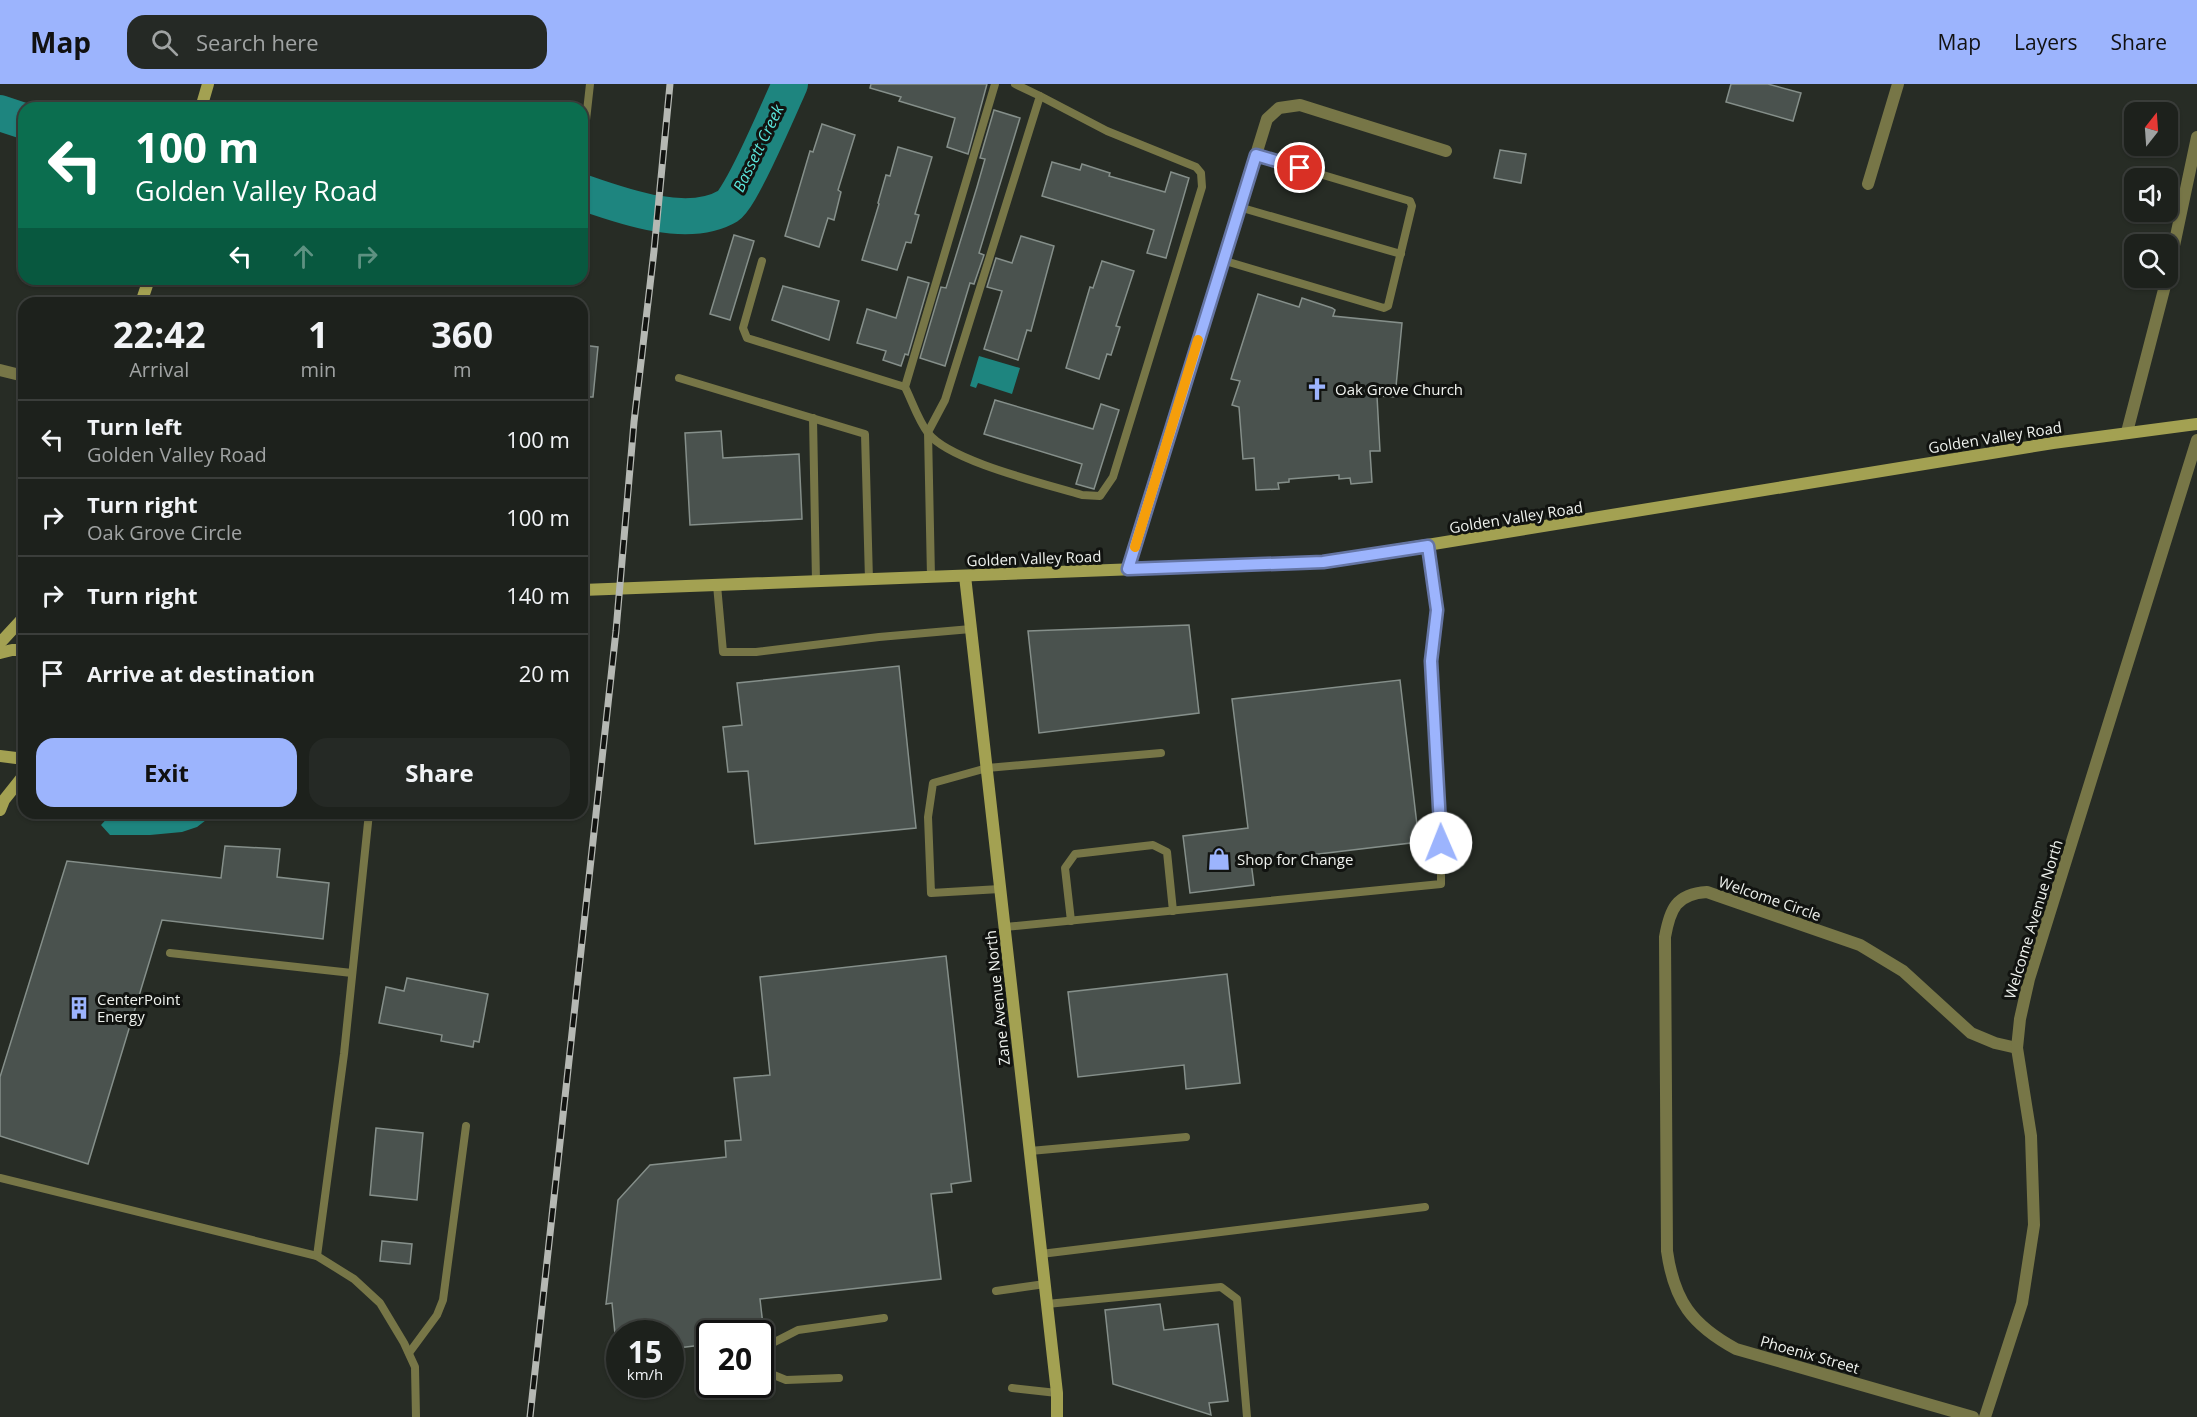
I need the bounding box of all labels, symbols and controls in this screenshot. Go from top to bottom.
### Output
search box [127,15,547,69]
text: Map [30,23,91,61]
icon: search [148,26,181,59]
text: Search here [196,27,319,57]
text: Map [1938,28,1981,56]
text: Layers [2014,28,2078,56]
text: Share [2111,28,2167,56]
water label: Bassett Creek [727,100,789,195]
north arrow [2124,102,2178,156]
map controls [2124,102,2178,288]
text: 100 m [135,118,259,175]
icon: left [36,126,114,204]
pin [1274,142,1325,193]
icon: arrive [1283,151,1316,184]
button: sound [2124,168,2178,222]
text: Golden Valley Road [135,172,378,209]
button: search [2124,234,2178,288]
icon: left [224,240,257,273]
icon: ahead [287,240,320,273]
icon: right [350,240,383,273]
text: 22:42 [113,310,206,359]
text: 1 [308,310,329,359]
text: 360 [431,310,493,359]
text: Arrival [129,356,189,383]
text: min [300,356,336,383]
text: m [453,356,471,383]
church icon: Oak Grove Church [1304,376,1330,402]
place label: Oak Grove Church [1335,379,1463,399]
text: Turn left [87,411,182,441]
street label: Golden Valley Road [1927,417,2063,457]
icon: left [36,423,69,456]
text: 100 m [506,424,570,454]
text: Golden Valley Road [87,441,267,468]
text: Turn right [87,489,198,519]
street label: Golden Valley Road [1448,497,1584,537]
icon: right [36,501,69,534]
text: 100 m [506,502,570,532]
text: Oak Grove Circle [87,519,242,546]
street label: Golden Valley Road [966,546,1102,570]
icon: right [36,579,69,612]
text: Turn right [87,580,198,610]
text: 140 m [506,580,570,610]
icon: arrive [36,657,69,690]
text: Arrive at destination [87,658,315,688]
text: 20 m [519,658,570,688]
button: Exit [36,738,297,807]
button: Share [309,738,570,807]
position arrow [1409,811,1473,875]
street label: Welcome Avenue North [1999,837,2067,1001]
shop icon: Shop for Change [1206,846,1232,872]
place label: Shop for Change [1237,849,1353,869]
street label: Welcome Circle [1716,871,1824,925]
street label: Zane Avenue North [980,930,1014,1066]
place label: CenterPoint Energy [97,989,180,1026]
building icon: CenterPoint Energy [66,995,92,1021]
speed limit sign: 20 [696,1320,774,1398]
street label: Phoenix Street [1758,1330,1862,1378]
text: 15 [628,1331,662,1372]
text: km/h [627,1364,663,1384]

